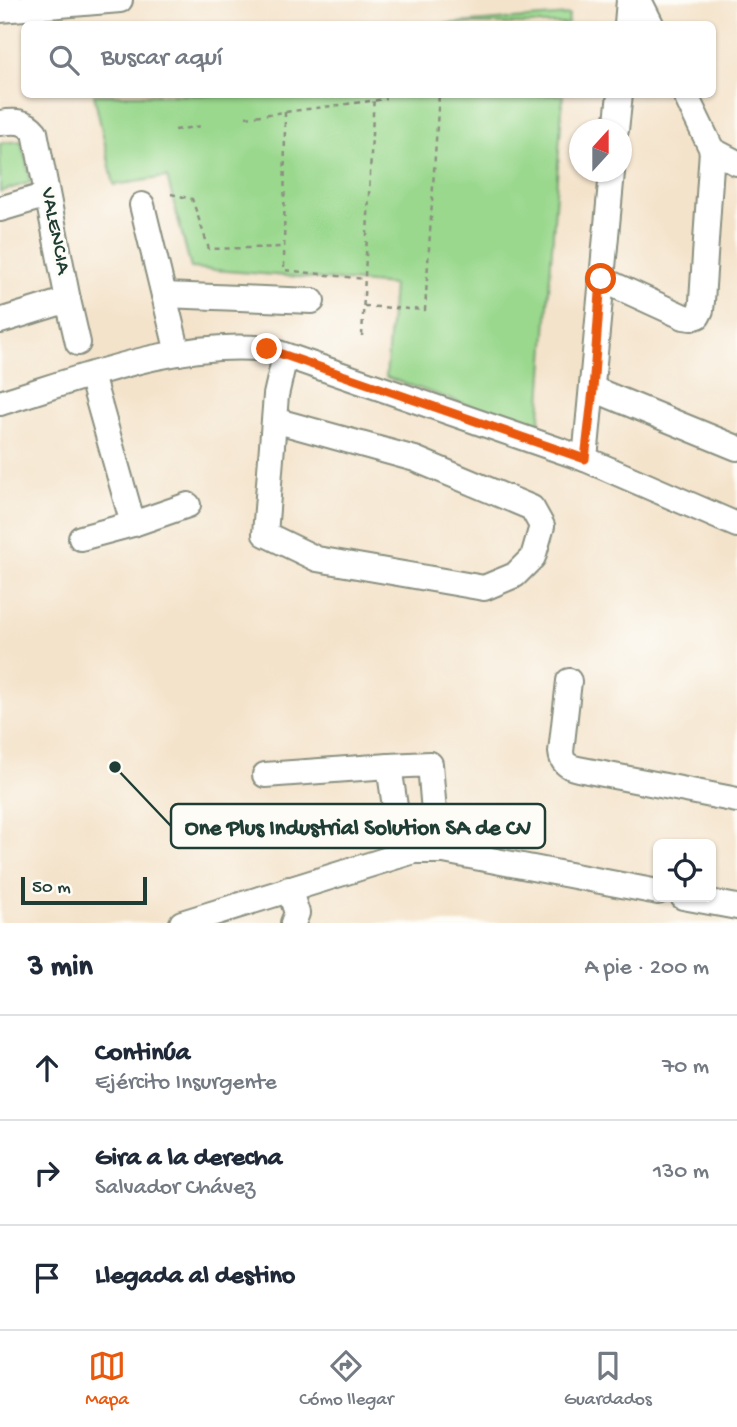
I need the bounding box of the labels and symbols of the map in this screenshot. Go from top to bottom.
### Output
north arrow [569,119,632,182]
street label: VALENCIA [33,185,75,278]
route start [585,263,616,294]
route end [251,333,282,364]
callout: One Plus Industrial Solution SA de CV [171,804,545,848]
text: One Plus Industrial Solution SA de CV [185,816,531,843]
scale bar [21,874,147,906]

